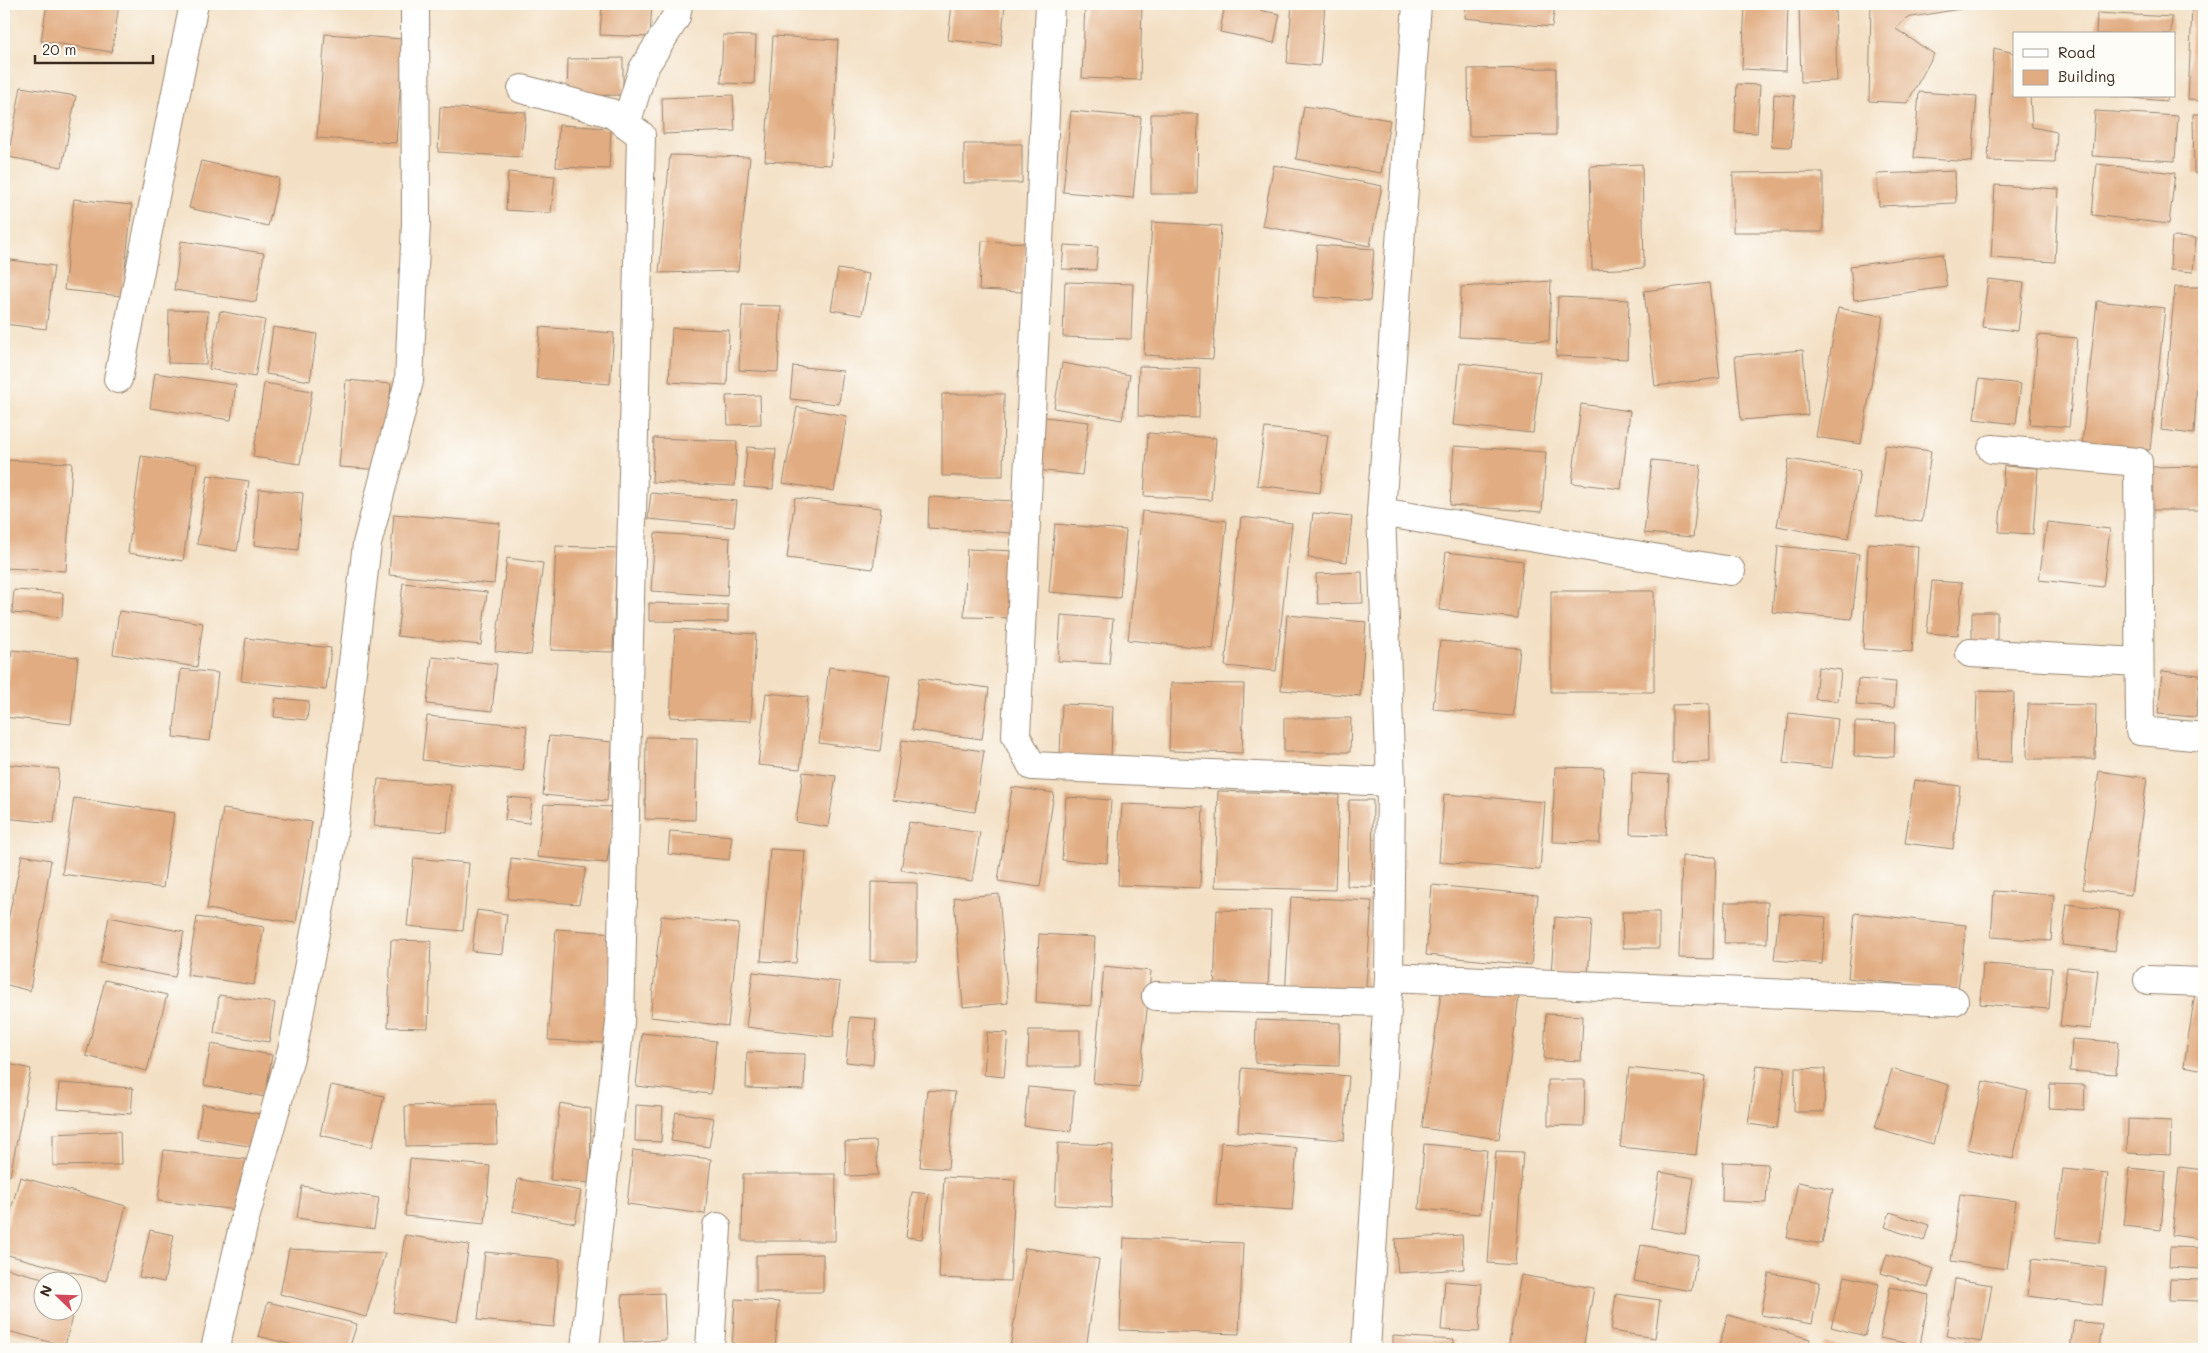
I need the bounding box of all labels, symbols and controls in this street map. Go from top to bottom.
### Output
scale bar [35,32,152,64]
legend [2013,32,2176,98]
text: 20 m [42,39,76,59]
text: Road [2058,42,2095,62]
text: Building [2058,66,2115,86]
north arrow [32,1270,82,1320]
text: N [35,1282,56,1299]

